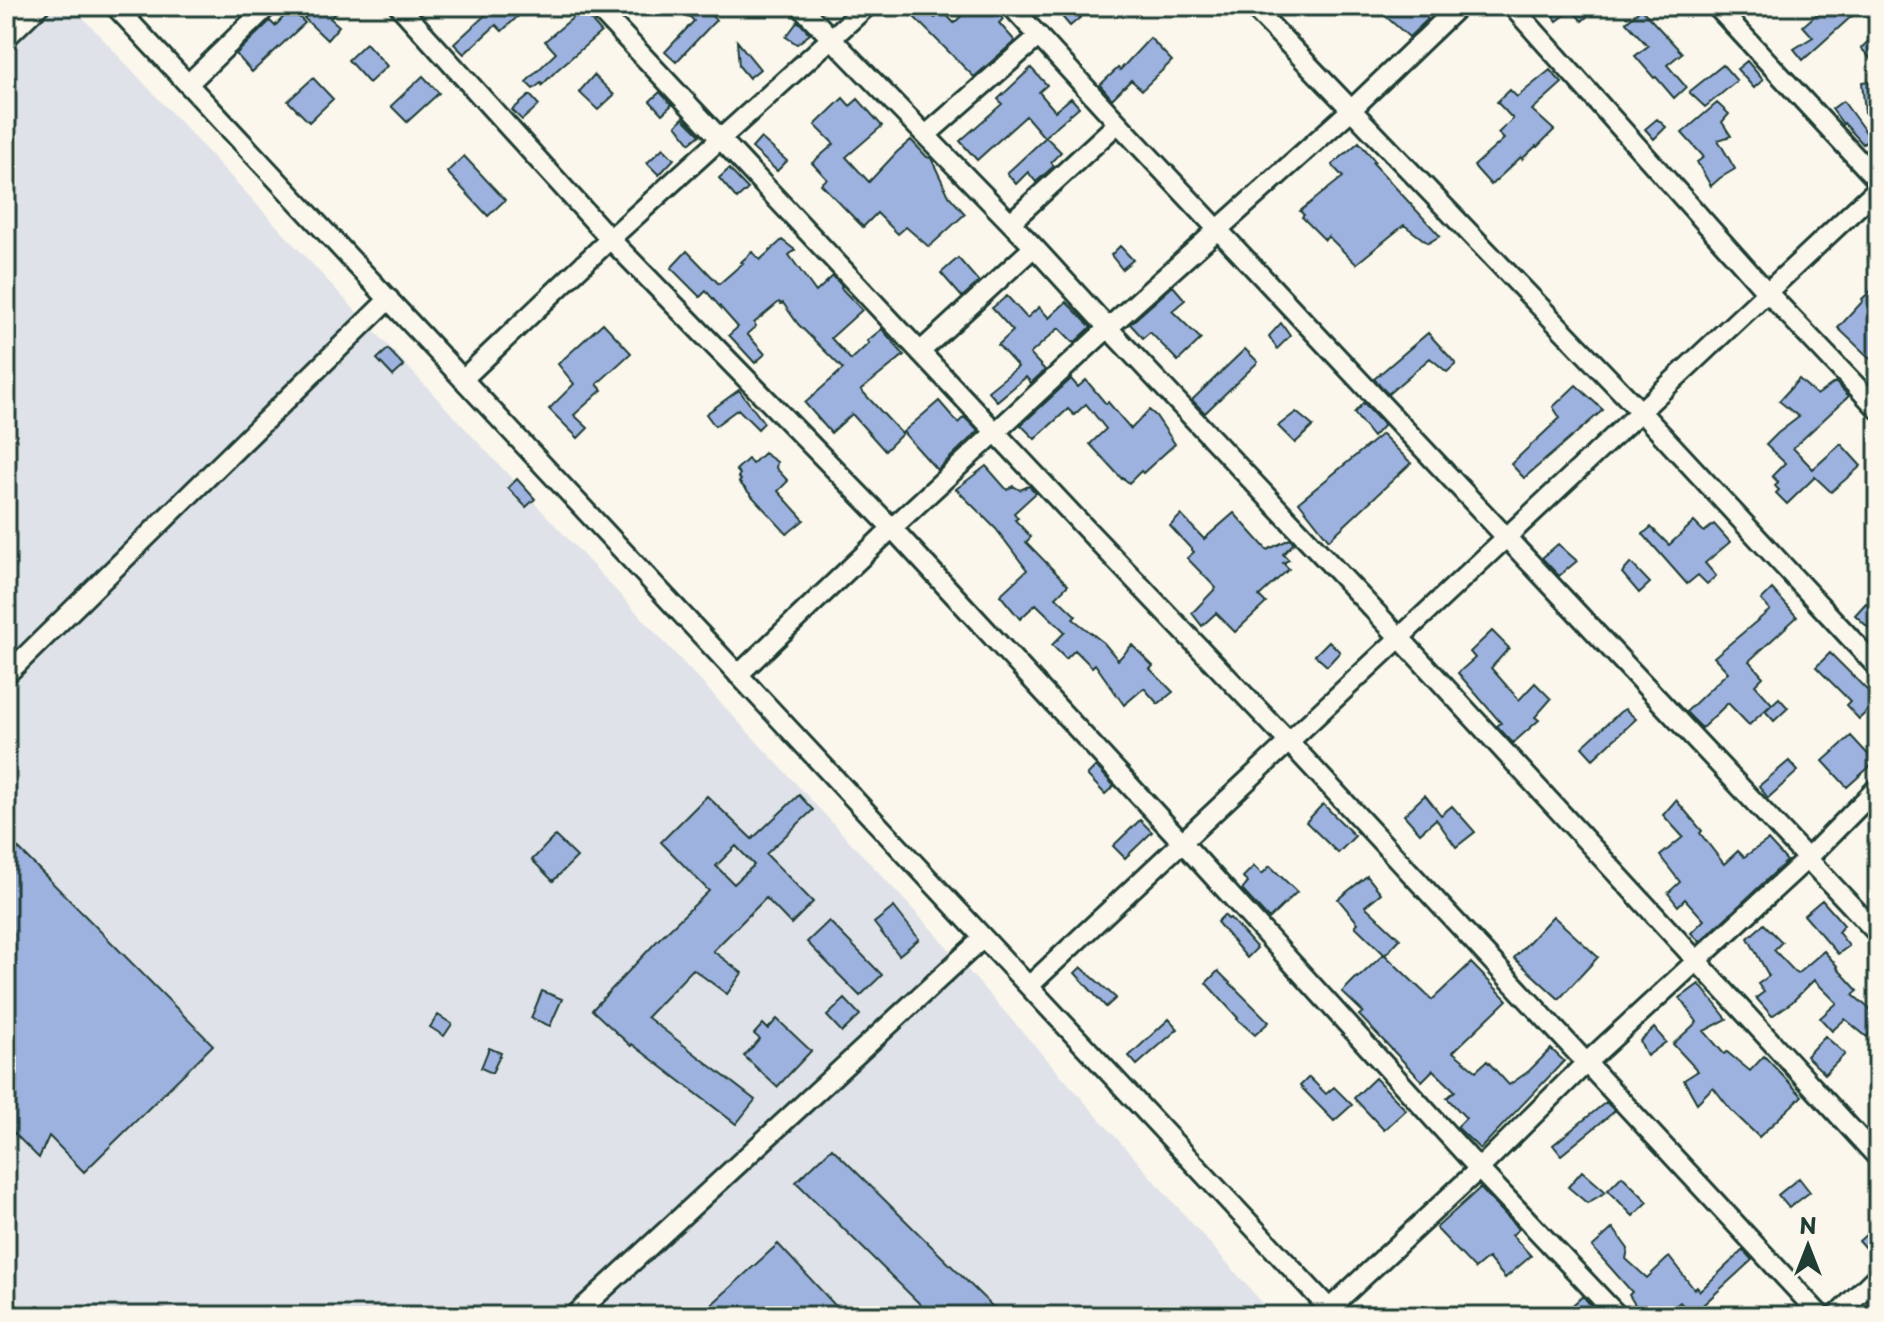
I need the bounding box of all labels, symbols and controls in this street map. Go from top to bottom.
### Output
north arrow [1768,1206,1848,1286]
text: N [1799,1208,1817,1241]

